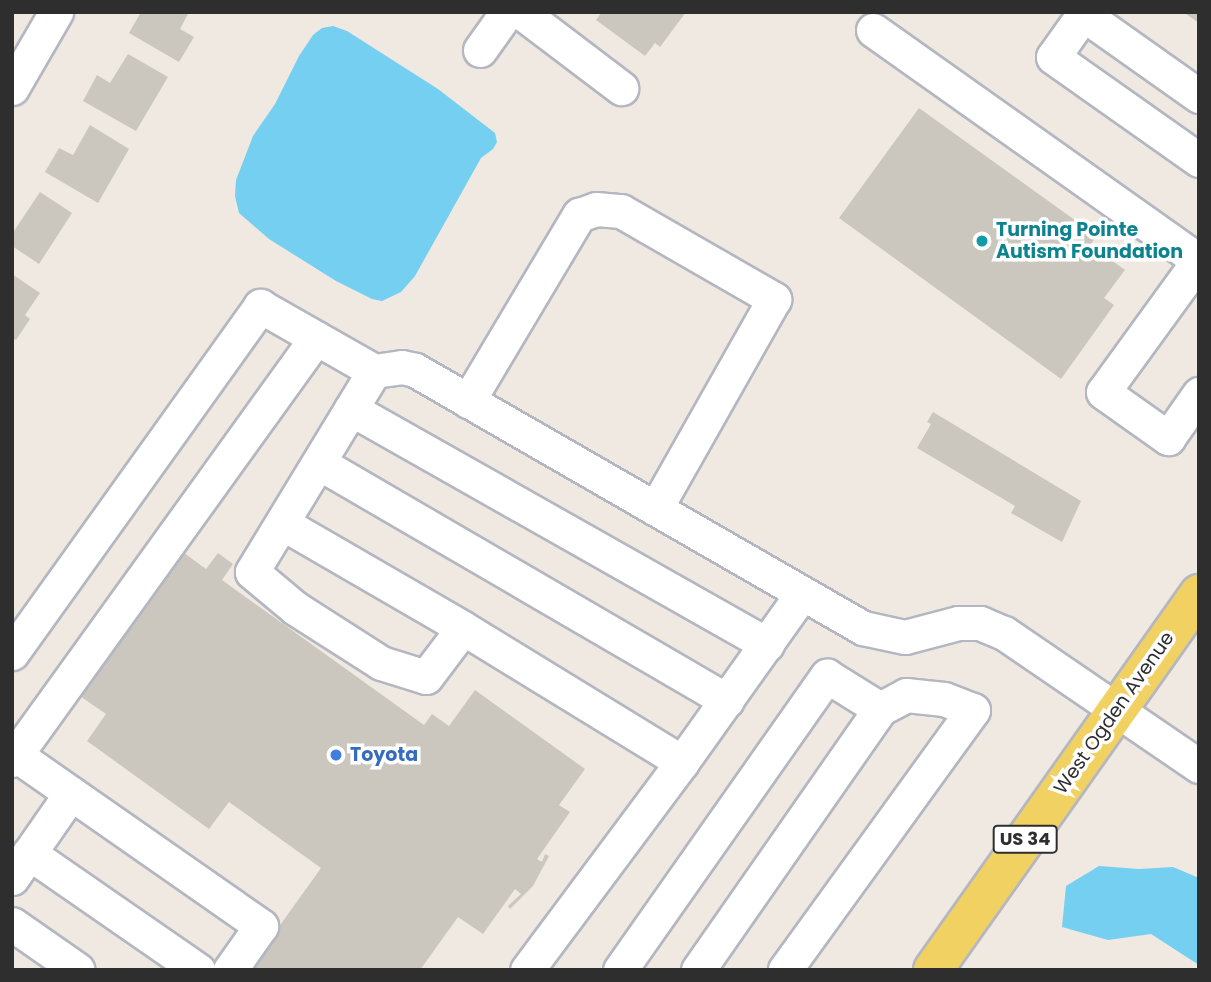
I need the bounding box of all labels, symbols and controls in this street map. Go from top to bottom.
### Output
place label: Turning Pointe Autism Foundation [996,219,1183,263]
marker: Turning Pointe Autism Foundation [974,233,990,249]
street label: West Ogden Avenue [1049,627,1179,799]
place label: Toyota [350,744,418,766]
marker: Toyota [328,747,344,763]
road number: US 34 [992,824,1058,854]

